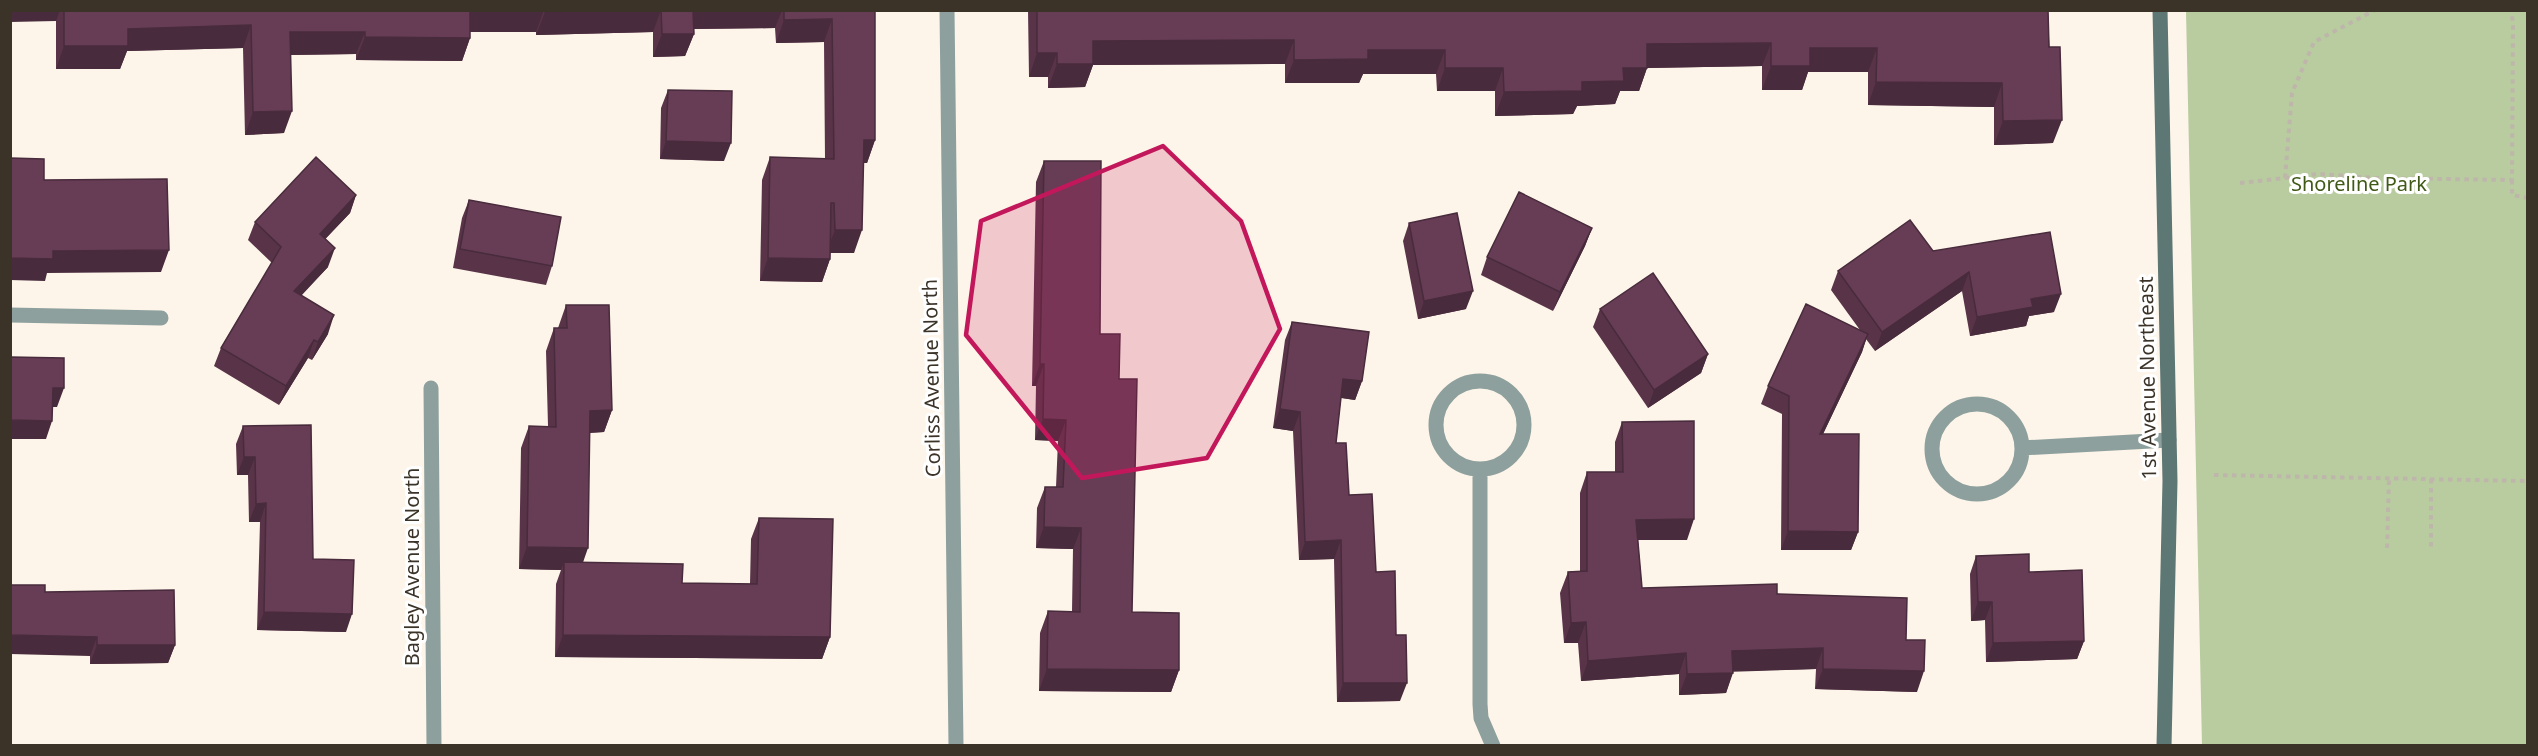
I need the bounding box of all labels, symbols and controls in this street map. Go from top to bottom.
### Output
park label: Shoreline Park [2291,170,2427,197]
street label: 1st Avenue Northeast [2132,276,2162,480]
street label: Corliss Avenue North [916,279,946,477]
street label: Bagley Avenue North [398,468,425,666]

